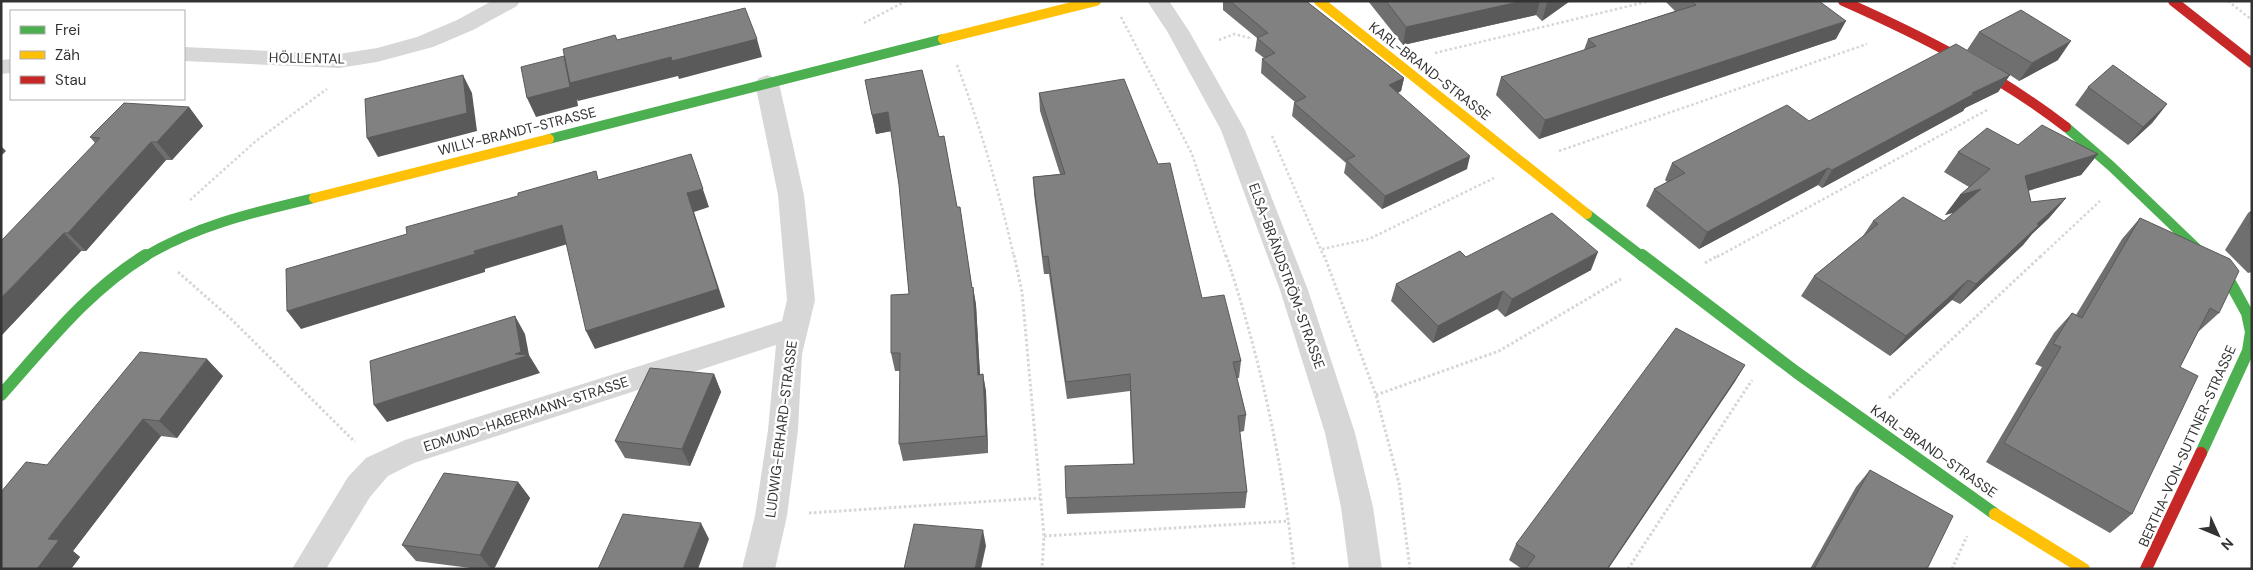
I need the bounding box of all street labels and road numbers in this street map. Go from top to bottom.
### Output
street label: KARL-BRAND-STRASSE [1365,18,1495,124]
street label: HÖLLENTAL [269,48,345,68]
street label: WILLY-BRANDT-STRASSE [436,103,598,159]
street label: ELSA-BRÄNDSTRÖM-STRASSE [1245,181,1329,372]
street label: LUDWIG-ERHARD-STRASSE [761,339,801,519]
street label: BERTHA-VON-SUTTNER-STRASSE [2135,343,2239,549]
street label: EDMUND-HABERMANN-STRASSE [421,372,631,456]
street label: KARL-BRAND-STRASSE [1867,401,2001,501]

